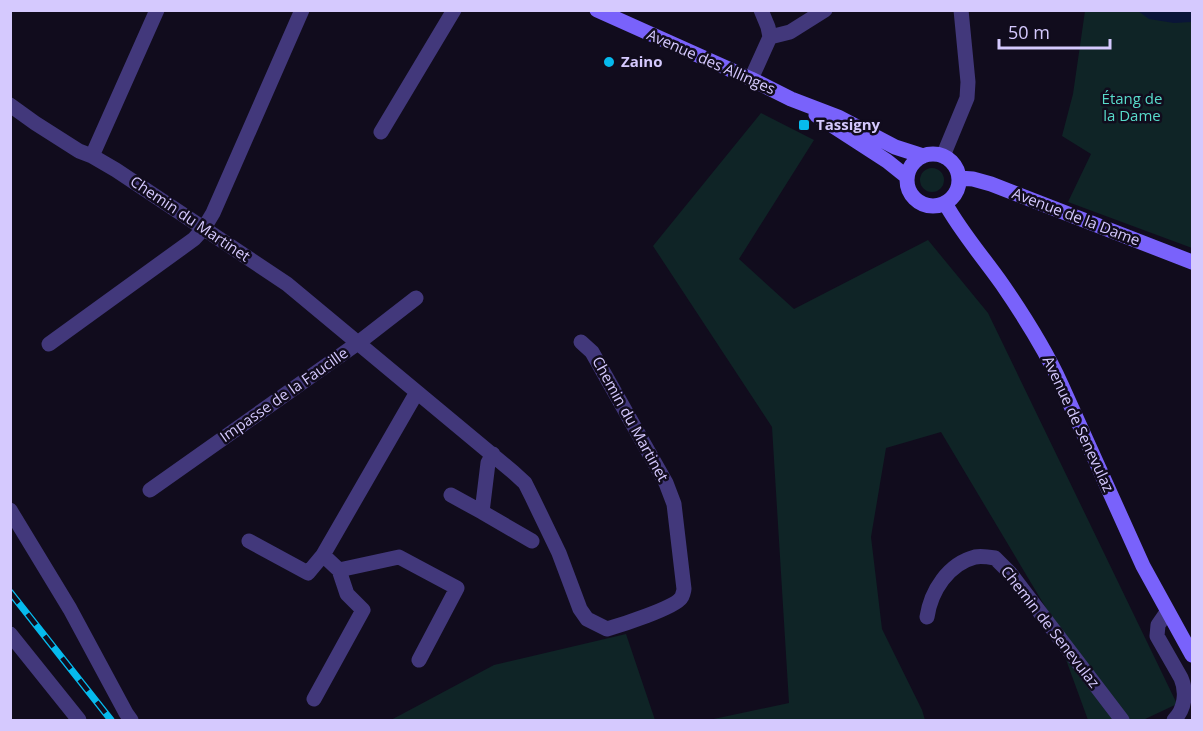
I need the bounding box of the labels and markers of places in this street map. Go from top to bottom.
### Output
place label: Zaino [621,51,662,71]
marker: Zaino [602,55,616,69]
place label: Tassigny [816,114,881,134]
marker: Tassigny [797,118,811,132]

